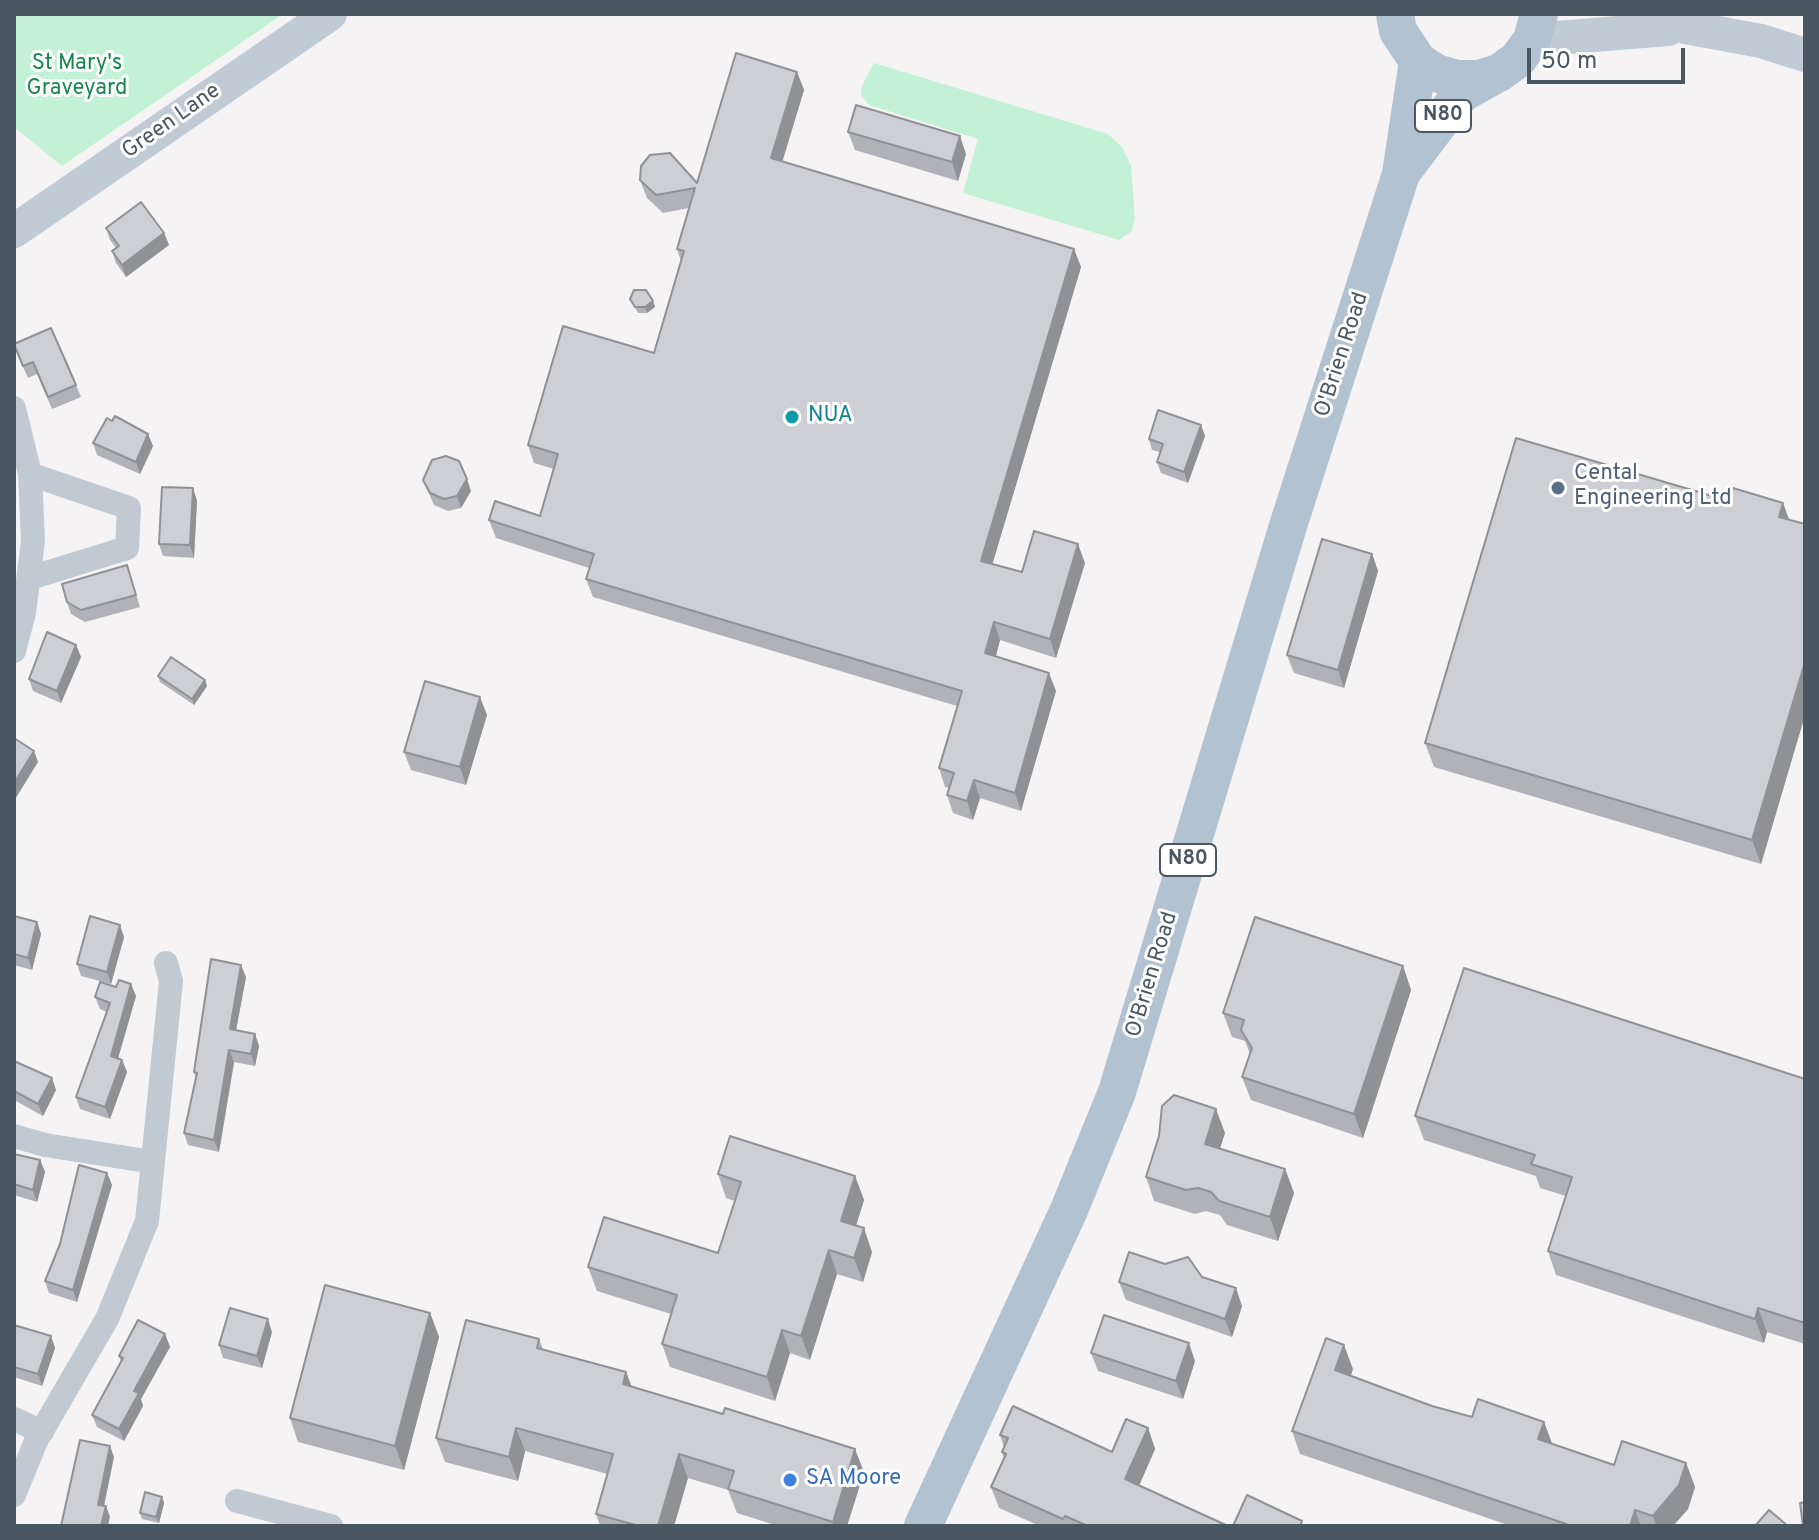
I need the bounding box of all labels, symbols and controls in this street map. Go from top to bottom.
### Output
scale bar [1531,32,1689,82]
text: 50 m [1541,47,1597,77]
park label: St Mary's Graveyard [27,52,127,104]
street label: Green Lane [118,79,226,165]
road number: N80 [1415,100,1471,132]
street label: O'Brien Road [1310,289,1376,421]
place label: NUA [808,404,853,430]
marker: NUA [783,408,801,426]
place label: Cental Engineering Ltd [1574,462,1732,514]
marker: Cental Engineering Ltd [1549,479,1567,497]
road number: N80 [1160,844,1216,876]
street label: O'Brien Road [1121,909,1185,1041]
place label: SA Moore [806,1467,901,1493]
marker: SA Moore [781,1471,799,1489]

